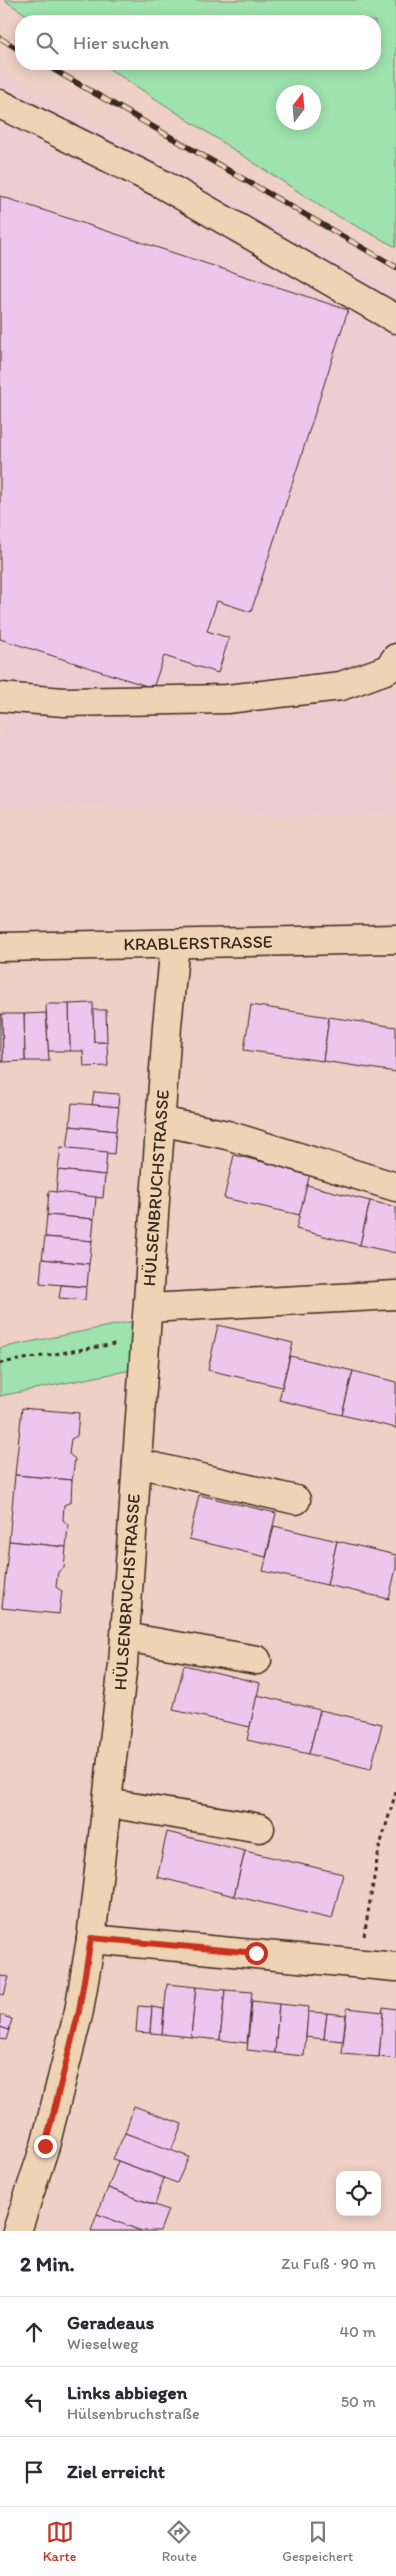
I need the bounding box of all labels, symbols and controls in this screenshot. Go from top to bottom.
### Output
search box [15,15,381,70]
icon: search [33,29,61,57]
text: Hier suchen [73,31,169,54]
north arrow [276,85,321,130]
street label: KRABLERSTRASSE [123,931,273,955]
street label: HÜLSENBRUCHSTRASSE [138,1089,174,1287]
street label: HÜLSENBRUCHSTRASSE [109,1493,145,1691]
route start [245,1942,268,1965]
route end [34,2135,57,2158]
map controls [336,2171,381,2216]
button: locate [336,2171,381,2216]
text: 2 Min. [20,2251,75,2276]
text: Zu Fuß · 90 m [281,2254,376,2273]
text: Geradeaus [67,2311,154,2334]
icon: ahead [20,2318,48,2346]
text: 40 m [339,2322,376,2341]
text: Wieselweg [67,2334,138,2353]
text: Links abbiegen [67,2381,187,2404]
icon: left [20,2388,48,2416]
text: 50 m [341,2392,376,2411]
text: Hülsenbruchstraße [67,2404,200,2423]
icon: arrive [20,2458,48,2486]
text: Ziel erreicht [67,2460,165,2483]
tab: Karte [43,2518,76,2565]
tab: Route [162,2518,197,2565]
tab: Gespeichert [282,2518,353,2565]

